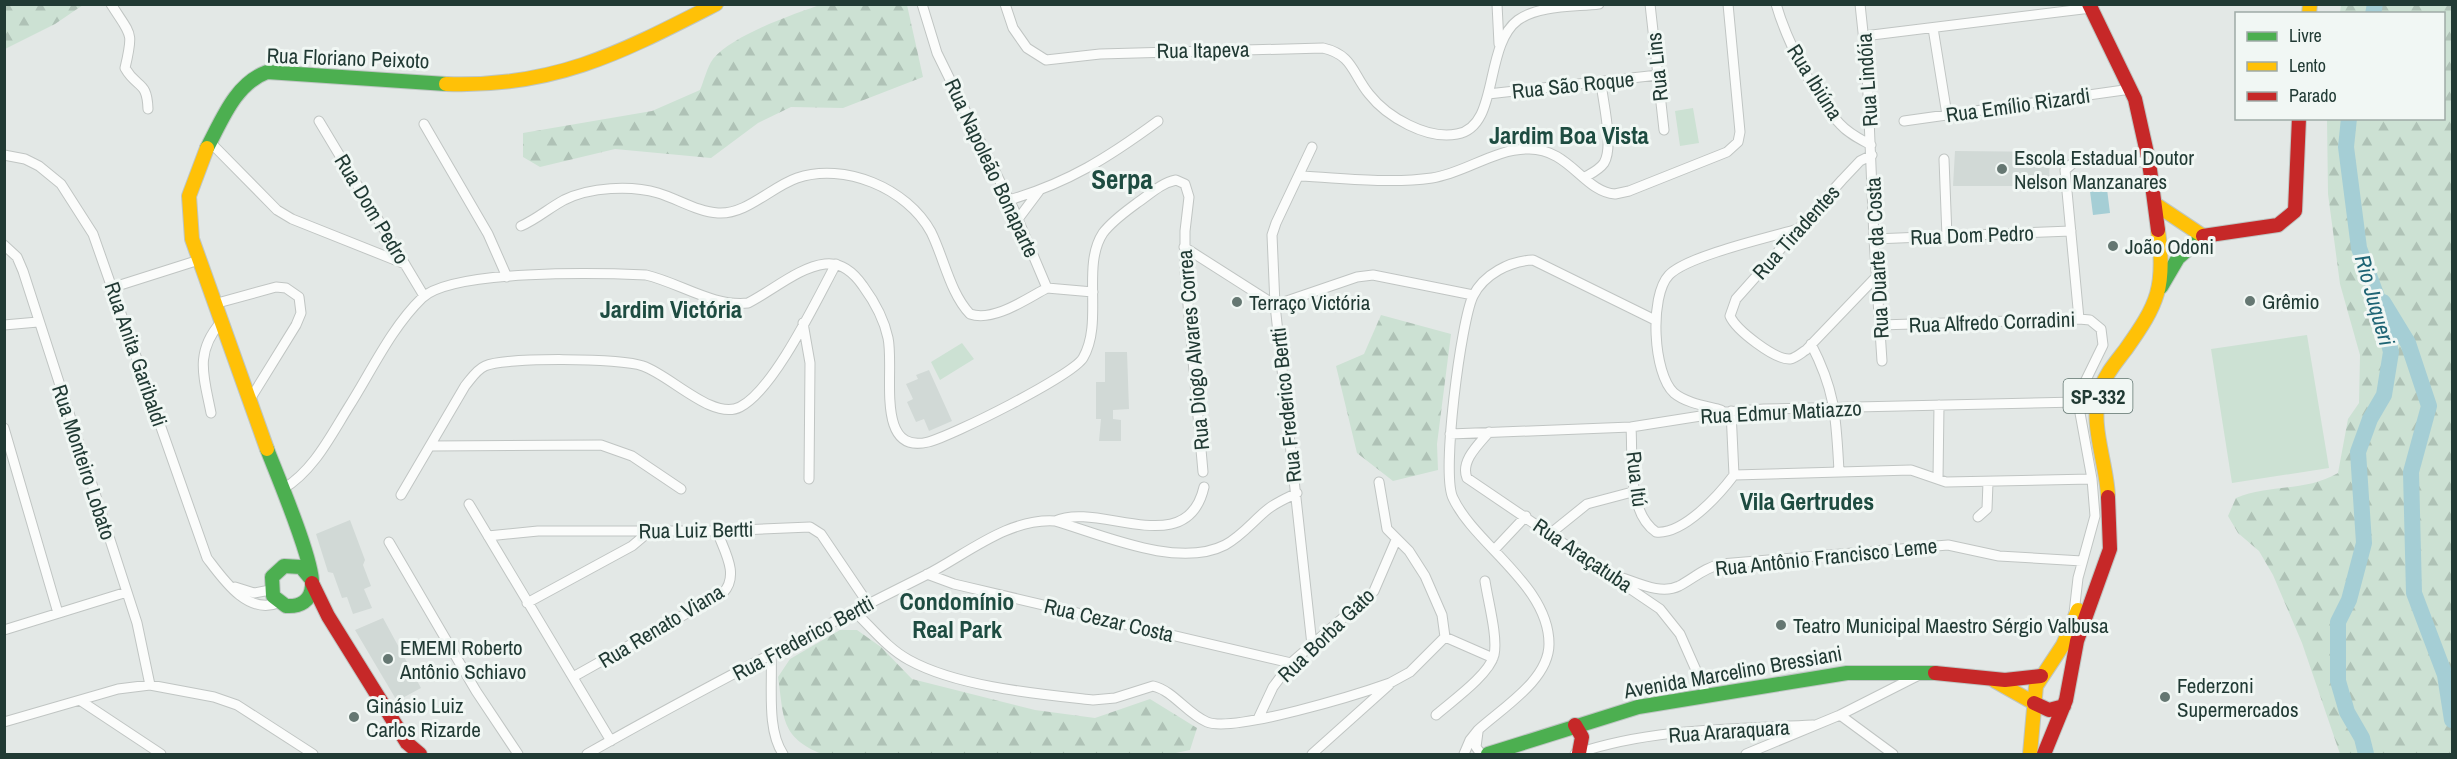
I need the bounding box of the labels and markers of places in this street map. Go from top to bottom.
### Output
place label: Escola Estadual Doutor Nelson Manzanares [2014,143,2194,196]
marker: Escola Estadual Doutor Nelson Manzanares [1995,162,2009,176]
place label: João Odoni [2125,232,2214,261]
marker: João Odoni [2106,239,2120,253]
place label: Grêmio [2262,287,2319,316]
place label: Terraço Victória [1249,288,1371,317]
marker: Grêmio [2243,294,2257,308]
marker: Terraço Victória [1230,295,1244,309]
place label: Teatro Municipal Maestro Sérgio Valbusa [1793,611,2109,640]
marker: Teatro Municipal Maestro Sérgio Valbusa [1774,618,1788,632]
place label: EMEMI Roberto Antônio Schiavo [399,633,526,686]
marker: EMEMI Roberto Antônio Schiavo [381,652,395,666]
place label: Federzoni Supermercados [2177,671,2299,724]
marker: Federzoni Supermercados [2158,690,2172,704]
place label: Ginásio Luiz Carlos Rizarde [366,691,481,744]
marker: Ginásio Luiz Carlos Rizarde [347,710,361,724]

